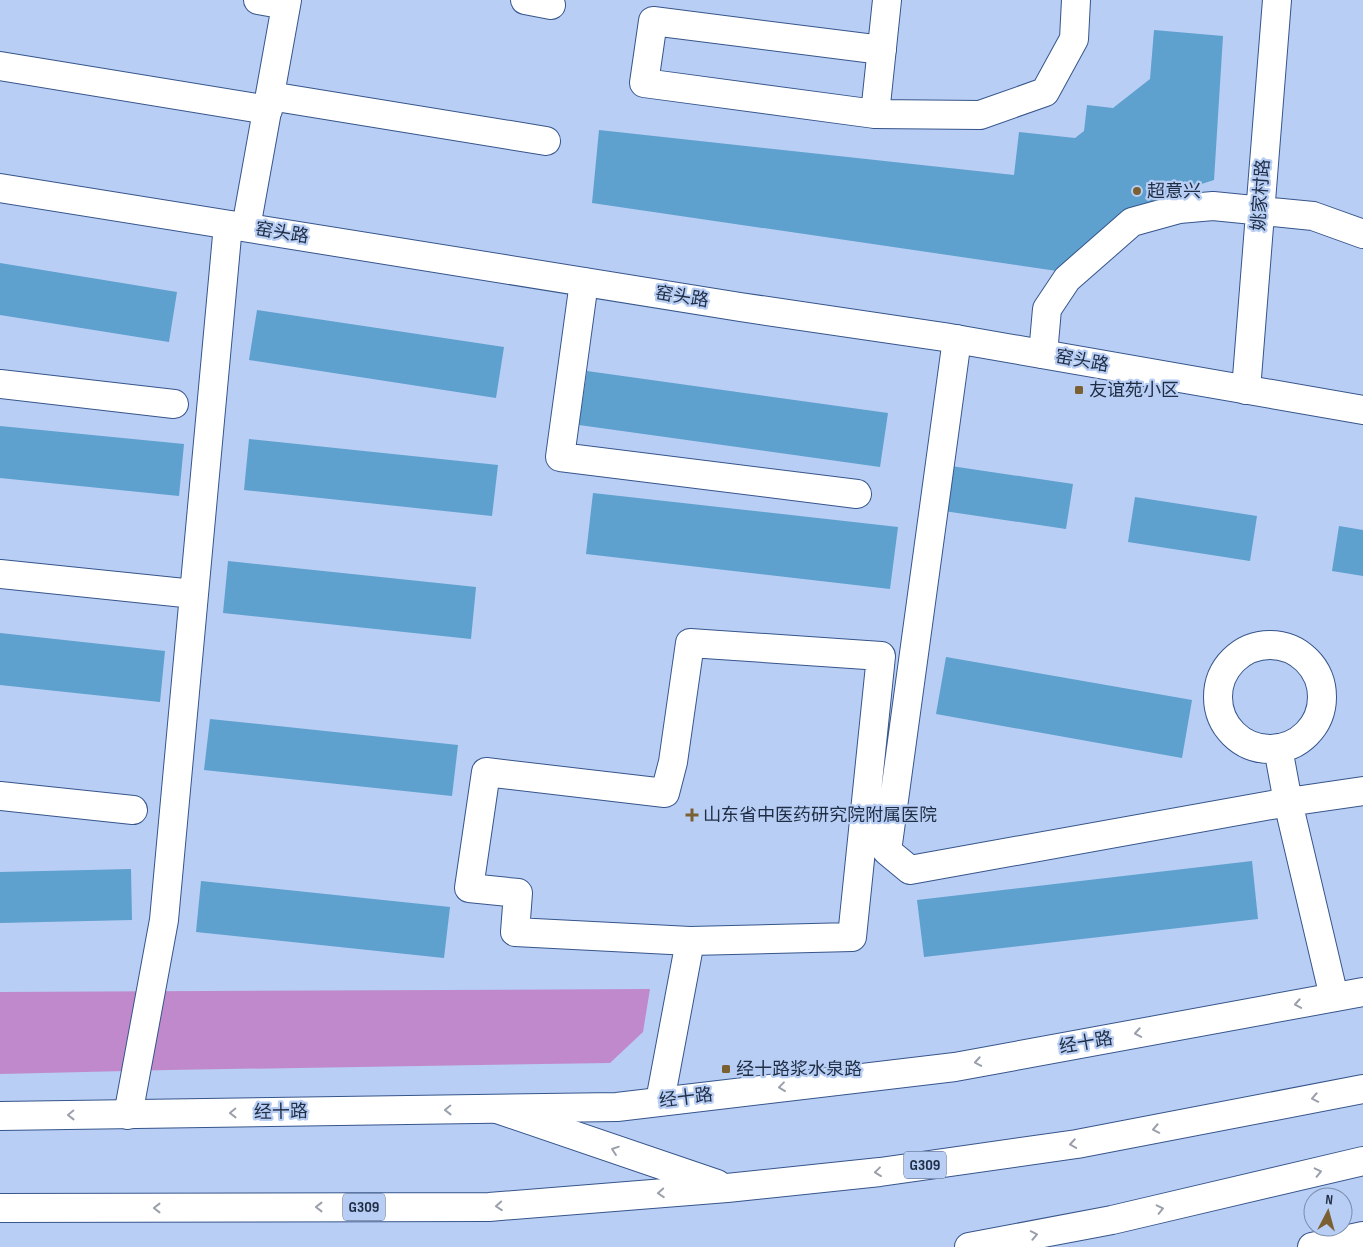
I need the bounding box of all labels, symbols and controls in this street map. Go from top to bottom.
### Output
street label: 姚家村路 [1248,158,1274,232]
place label: 超意兴 [1147,181,1201,202]
marker: 超意兴 [1131,185,1143,197]
street label: 窑头路 [254,218,310,248]
street label: 窑头路 [654,282,710,312]
street label: 窑头路 [1054,346,1110,376]
place label: 友谊苑小区 [1089,380,1179,401]
marker: 友谊苑小区 [1073,384,1085,396]
place label: 山东省中医药研究院附属医院 [703,805,937,826]
marker: 山东省中医药研究院附属医院 [685,808,699,822]
one-way arrow [1293,998,1302,1009]
street label: 经十路 [1058,1028,1114,1058]
one-way arrow [1134,1028,1142,1038]
one-way arrow [974,1057,982,1067]
place label: 经十路浆水泉路 [736,1059,862,1080]
marker: 经十路浆水泉路 [720,1063,732,1075]
one-way arrow [778,1081,786,1092]
street label: 经十路 [658,1084,714,1112]
one-way arrow [1311,1092,1320,1103]
street label: 经十路 [254,1101,308,1123]
one-way arrow [444,1105,452,1115]
one-way arrow [229,1108,237,1118]
one-way arrow [67,1110,74,1120]
one-way arrow [1151,1123,1160,1133]
one-way arrow [1069,1139,1078,1149]
one-way arrow [611,1145,620,1155]
road number: G309 [904,1152,946,1178]
one-way arrow [874,1166,882,1177]
one-way arrow [1313,1167,1322,1178]
north arrow [1303,1187,1353,1237]
one-way arrow [657,1188,665,1199]
text: N [1325,1191,1334,1208]
road number: G309 [343,1194,385,1220]
one-way arrow [495,1200,503,1211]
one-way arrow [315,1202,323,1212]
one-way arrow [153,1203,160,1213]
one-way arrow [1155,1204,1164,1215]
one-way arrow [1030,1230,1039,1240]

